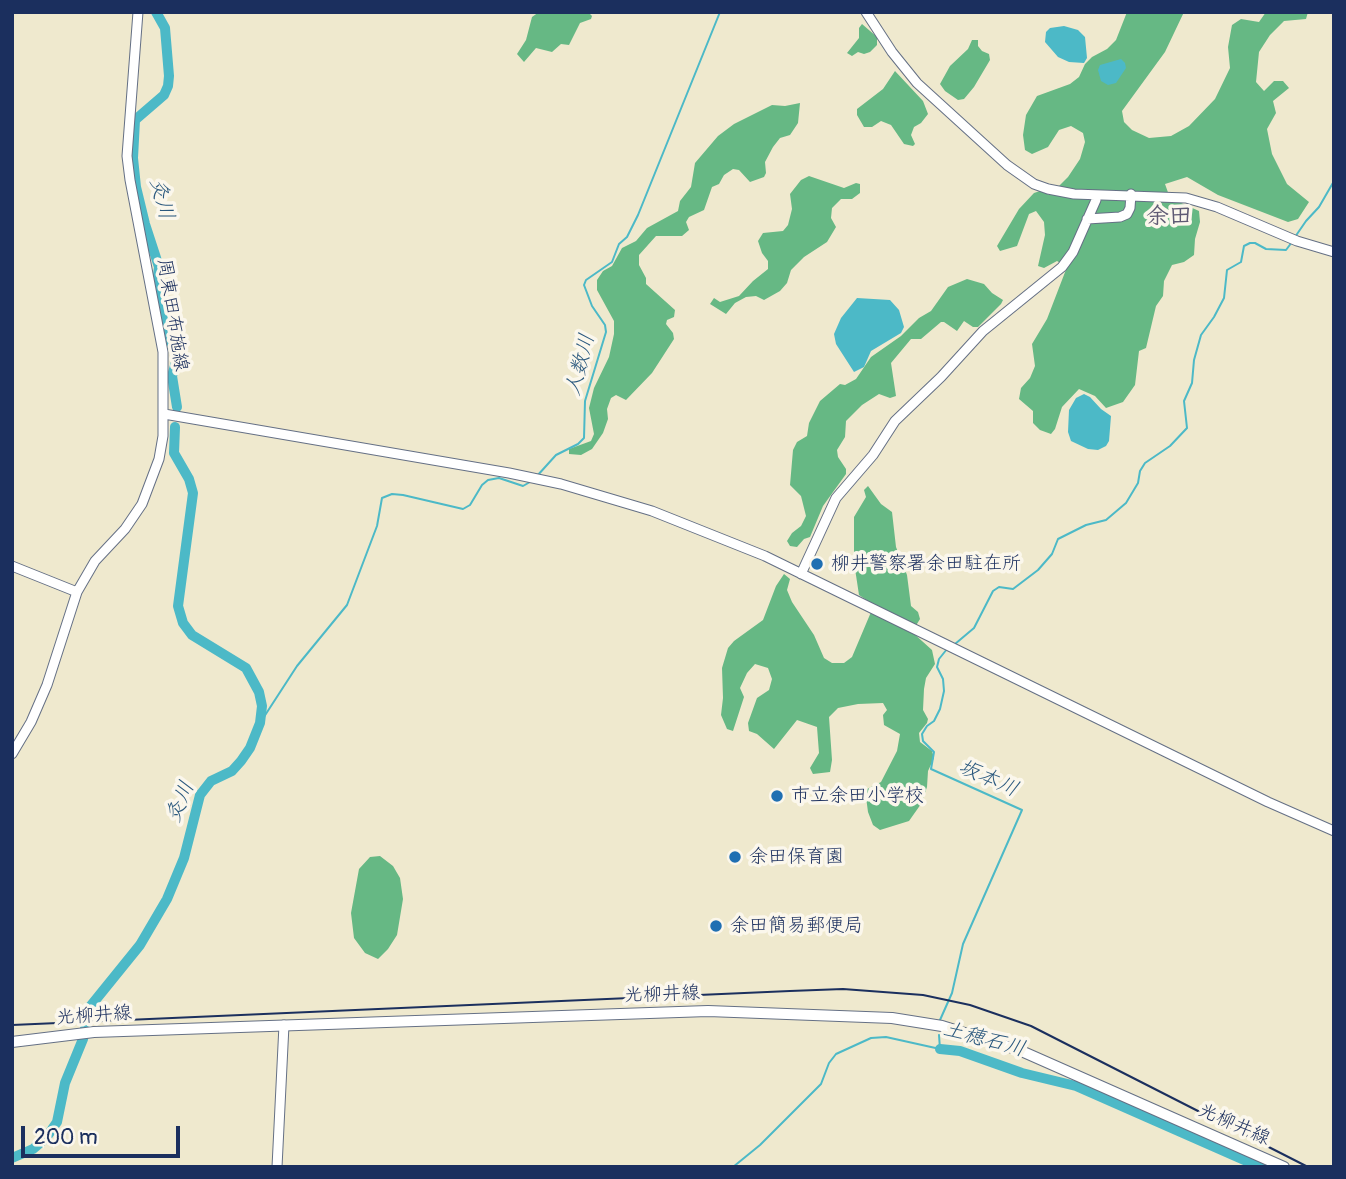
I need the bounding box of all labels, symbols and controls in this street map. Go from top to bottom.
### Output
water label: 灸川 [144,176,178,222]
district label: 余田 [1146,203,1192,231]
street label: 周東田布施線 [152,257,192,373]
water label: 人数川 [561,331,601,399]
place label: 柳井警察署余田駐在所 [831,553,1021,575]
marker: 柳井警察署余田駐在所 [809,556,825,572]
water label: 坂本川 [954,755,1022,803]
water label: 灸川 [161,778,201,826]
place label: 市立余田小学校 [791,785,924,807]
marker: 市立余田小学校 [769,788,785,804]
place label: 余田保育園 [749,846,844,868]
marker: 余田保育園 [727,849,743,865]
place label: 余田簡易郵便局 [730,915,863,937]
marker: 余田簡易郵便局 [708,918,724,934]
street label: 光柳井線 [624,982,700,1008]
street label: 光柳井線 [55,1002,133,1030]
water label: 土穂石川 [940,1017,1028,1063]
street label: 光柳井線 [1195,1099,1273,1151]
scale bar [24,1112,184,1156]
text: 200 m [34,1124,98,1151]

